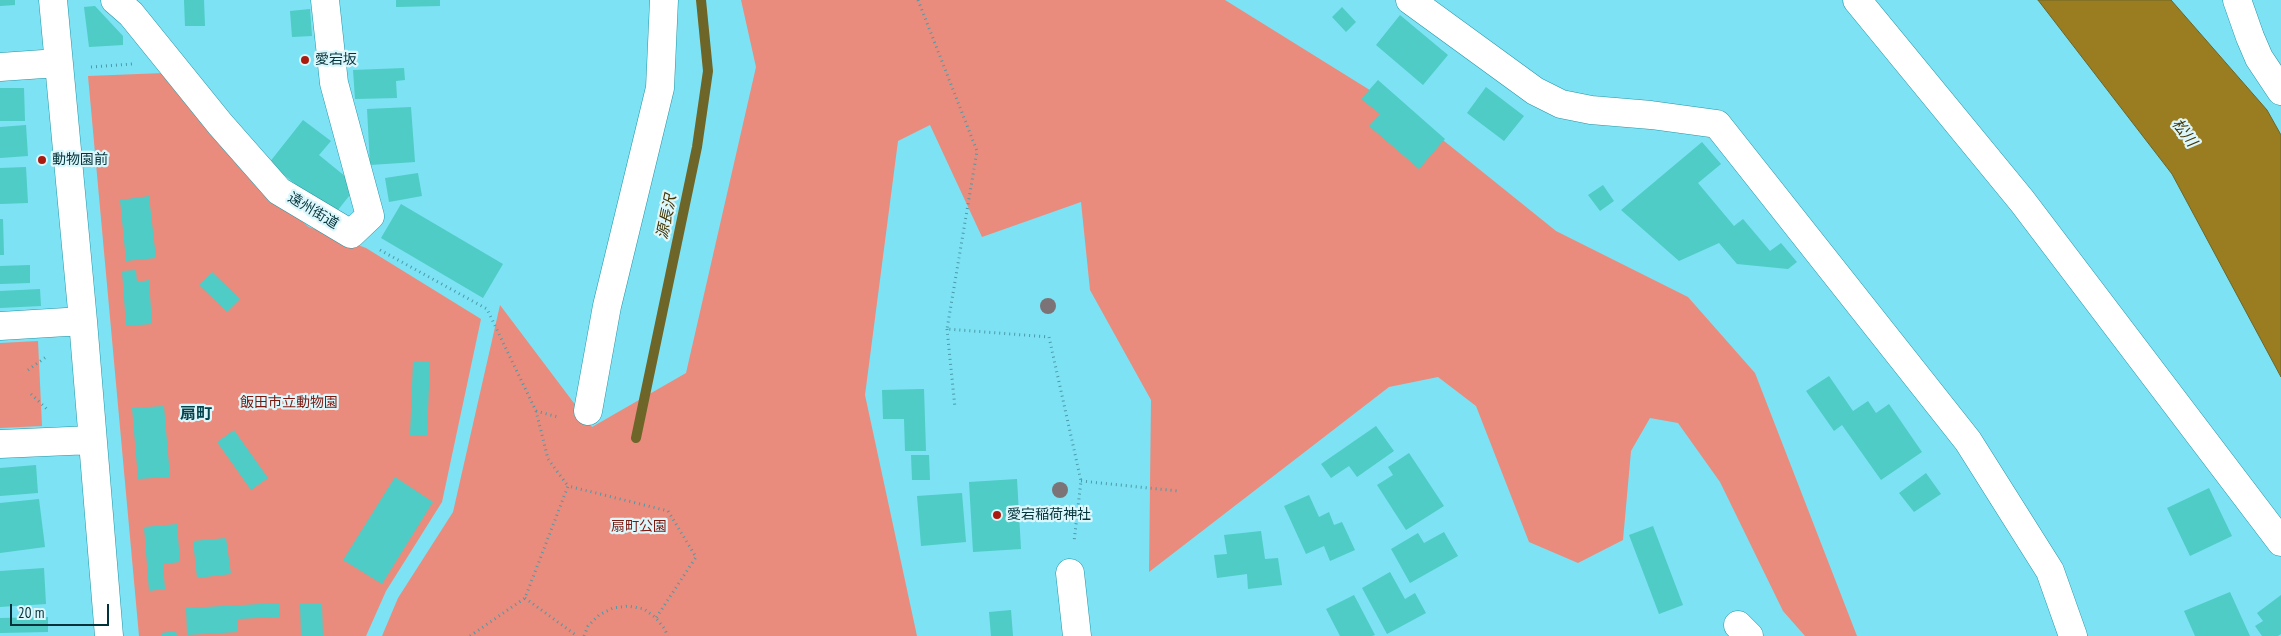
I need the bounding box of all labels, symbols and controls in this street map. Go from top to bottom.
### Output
place label: 愛宕坂 [315,52,357,68]
marker: 愛宕坂 [299,54,311,66]
water label: 松川 [2168,116,2200,150]
place label: 動物園前 [52,152,108,168]
marker: 動物園前 [36,154,48,166]
street label: 遠州街道 [285,189,341,233]
water label: 源長沢 [654,193,680,241]
park label: 飯田市立動物園 [240,395,338,411]
district label: 扇町 [180,404,212,424]
place label: 愛宕稲荷神社 [1007,507,1091,523]
marker: 愛宕稲荷神社 [991,509,1003,521]
park label: 扇町公園 [611,519,667,535]
scale bar [12,594,111,626]
text: 20 m [18,603,44,622]

